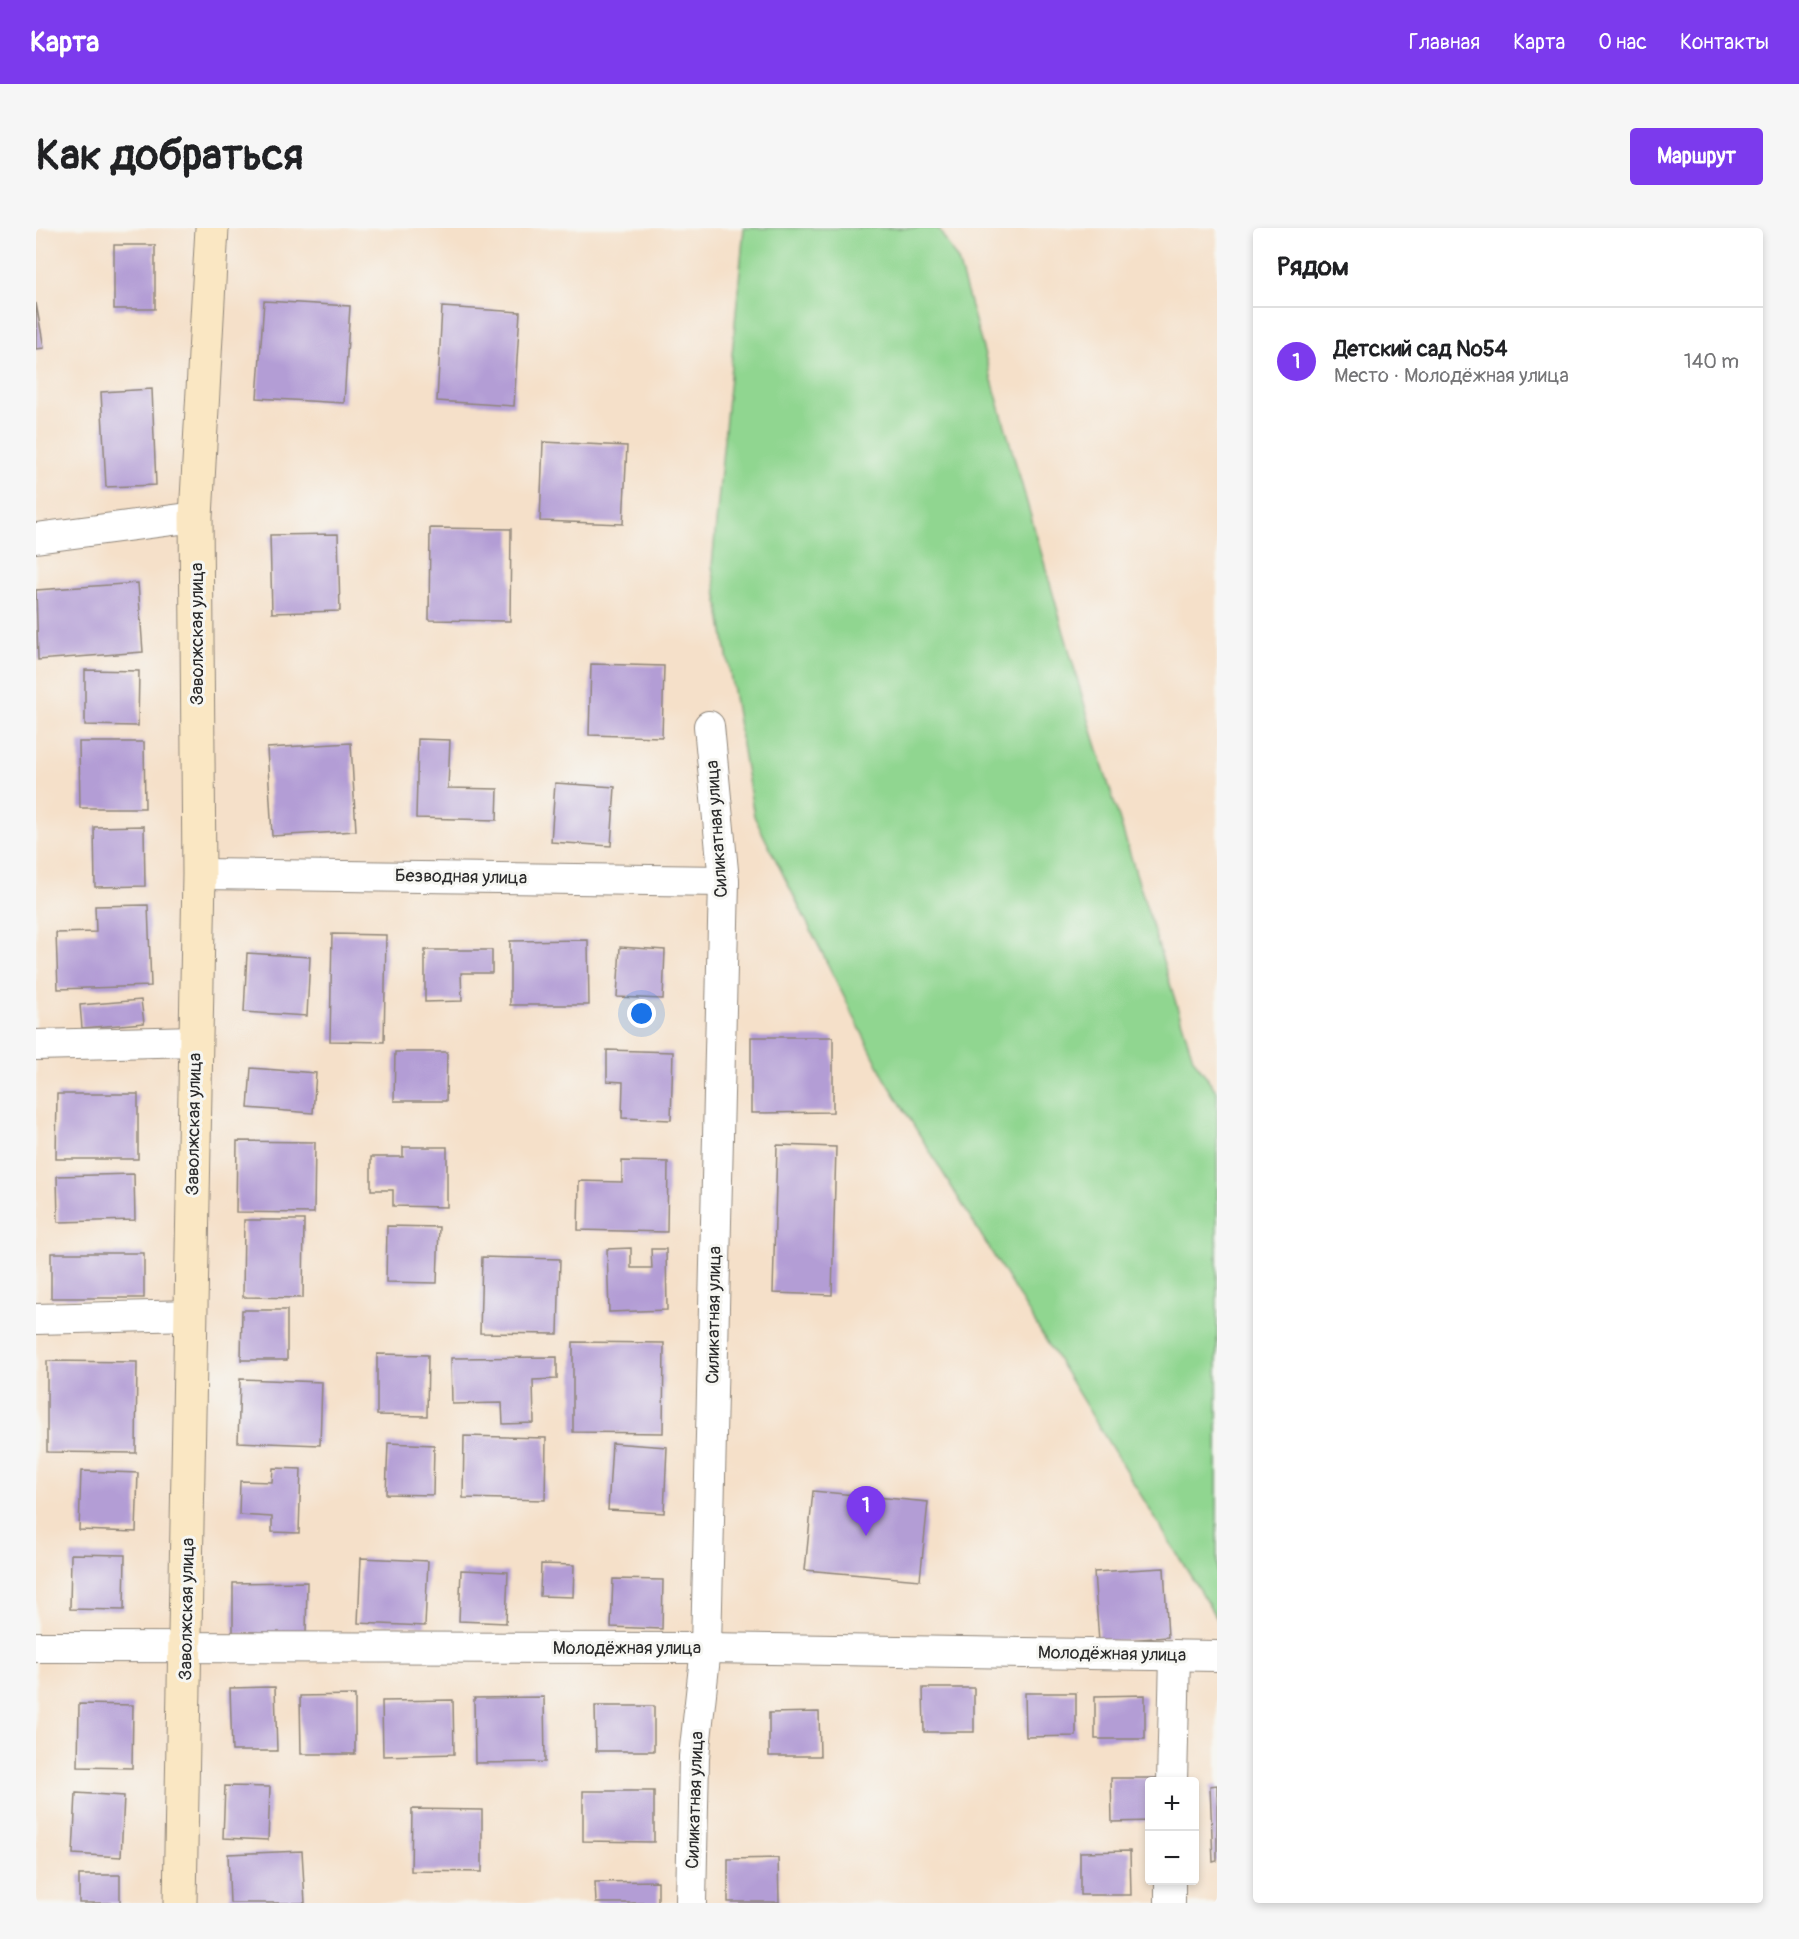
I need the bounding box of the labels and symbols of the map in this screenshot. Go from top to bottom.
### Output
street label: Заволжская улица [186,563,209,705]
street label: Силикатная улица [701,759,733,899]
street label: Безводная улица [395,864,527,890]
your location [627,999,656,1028]
street label: Заволжская улица [181,1052,207,1196]
street label: Силикатная улица [701,1246,727,1384]
pin: 1 [846,1486,886,1536]
street label: Заволжская улица [174,1537,200,1681]
street label: Молодёжная улица [553,1637,701,1660]
street label: Молодёжная улица [1038,1641,1186,1667]
street label: Силикатная улица [681,1731,709,1869]

